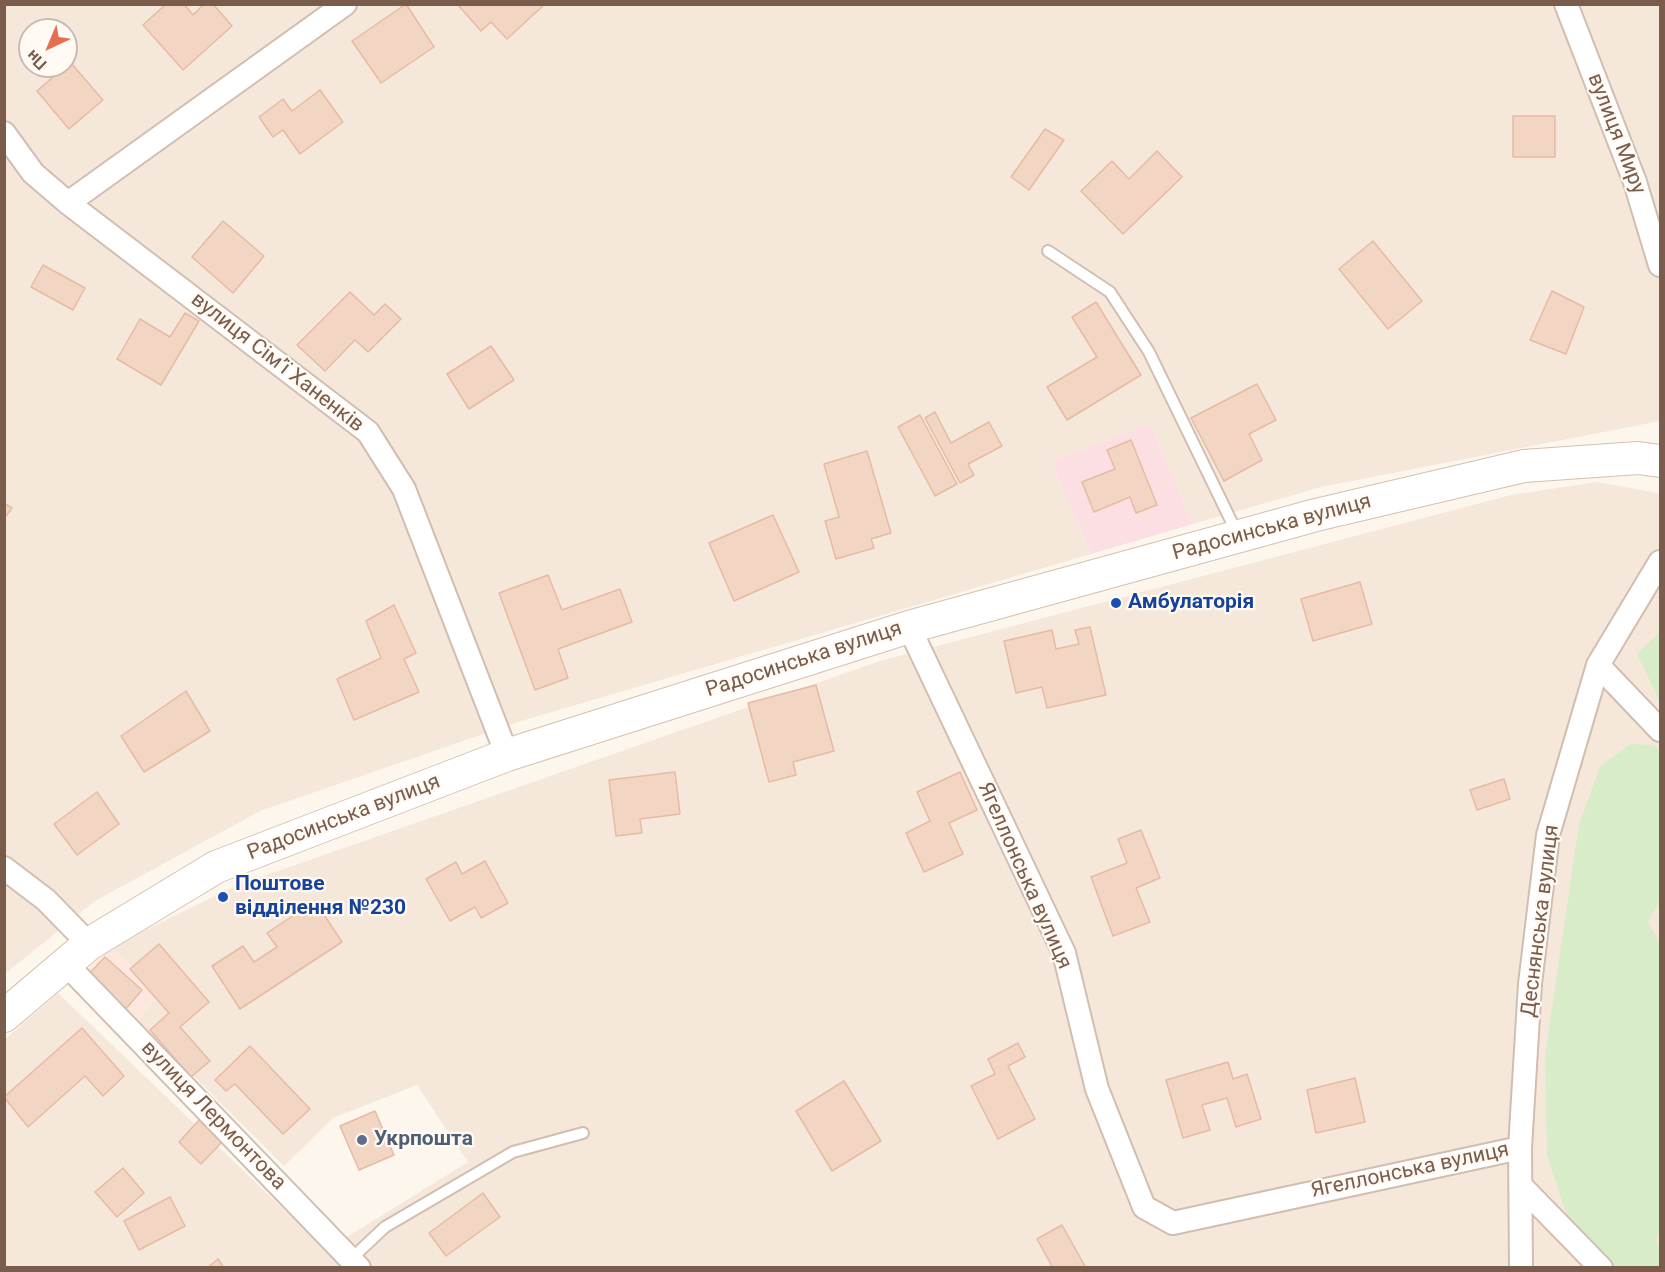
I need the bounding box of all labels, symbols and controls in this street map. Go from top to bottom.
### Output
north arrow [18,18,78,78]
text: Пн [23,46,50,74]
street label: вулиця Миру [1581,70,1651,198]
street label: вулиця Сімʼї Ханенків [186,288,368,438]
street label: Радосинська вулиця [1170,489,1374,567]
place label: Амбулаторія [1128,590,1254,616]
marker: Амбулаторія [1109,596,1123,610]
street label: Радосинська вулиця [703,616,905,704]
street label: Радосинська вулиця [244,770,444,866]
street label: Ягеллонська вулиця [971,779,1077,973]
street label: Деснянська вулиця [1517,823,1565,1019]
place label: Поштове відділення №230 [235,872,406,922]
marker: Поштове відділення №230 [216,890,230,904]
street label: вулиця Лермонтова [135,1036,291,1196]
place label: Укрпошта [374,1127,473,1153]
marker: Укрпошта [355,1133,369,1147]
street label: Ягеллонська вулиця [1309,1138,1511,1204]

